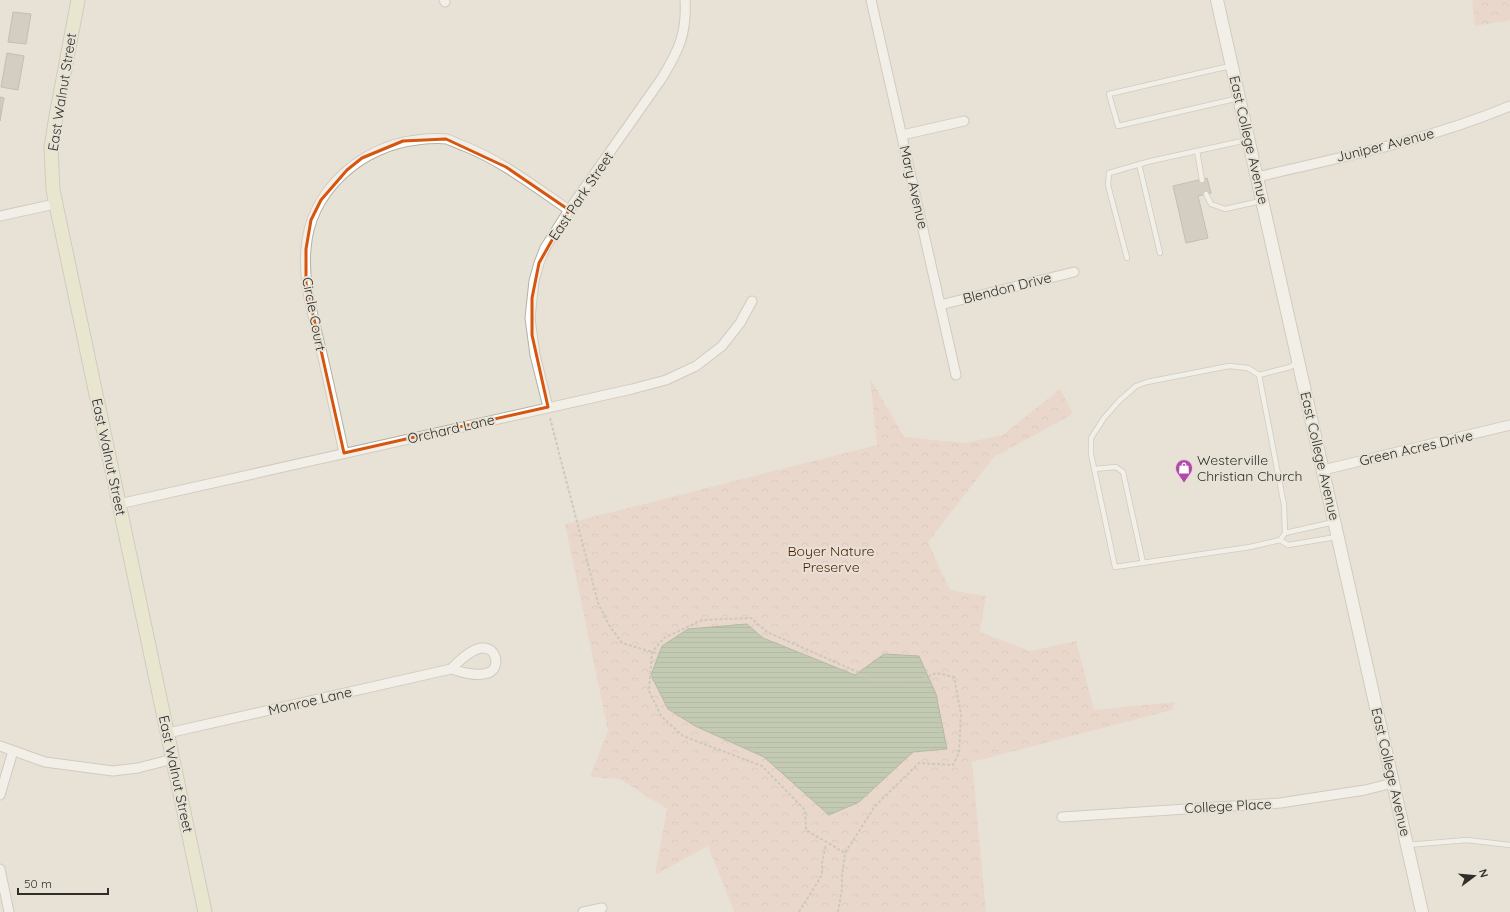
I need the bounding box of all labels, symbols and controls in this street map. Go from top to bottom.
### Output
street label: East Walnut Street [44,31,80,152]
street label: East College Avenue [1225,74,1273,206]
street label: Juniper Avenue [1334,124,1436,166]
street label: Mary Avenue [896,144,932,231]
street label: East Park Street [545,148,617,244]
street label: Blendon Drive [961,268,1053,308]
street label: Circle Court [298,275,330,353]
street label: East College Avenue [1296,390,1344,522]
street label: East Walnut Street [88,397,130,518]
street label: Orchard Lane [406,410,496,448]
street label: Green Acres Drive [1357,426,1475,470]
place label: Westerville Christian Church [1197,451,1303,485]
shop icon: Westerville Christian Church [1174,458,1194,483]
park label: Boyer Nature Preserve [788,542,875,576]
street label: Monroe Lane [266,683,354,719]
street label: East College Avenue [1367,706,1415,838]
street label: East Walnut Street [155,714,197,835]
street label: College Place [1184,795,1272,817]
north arrow [1454,856,1494,896]
text: N [1476,867,1491,879]
scale bar [18,870,108,896]
text: 50 m [24,876,52,891]

